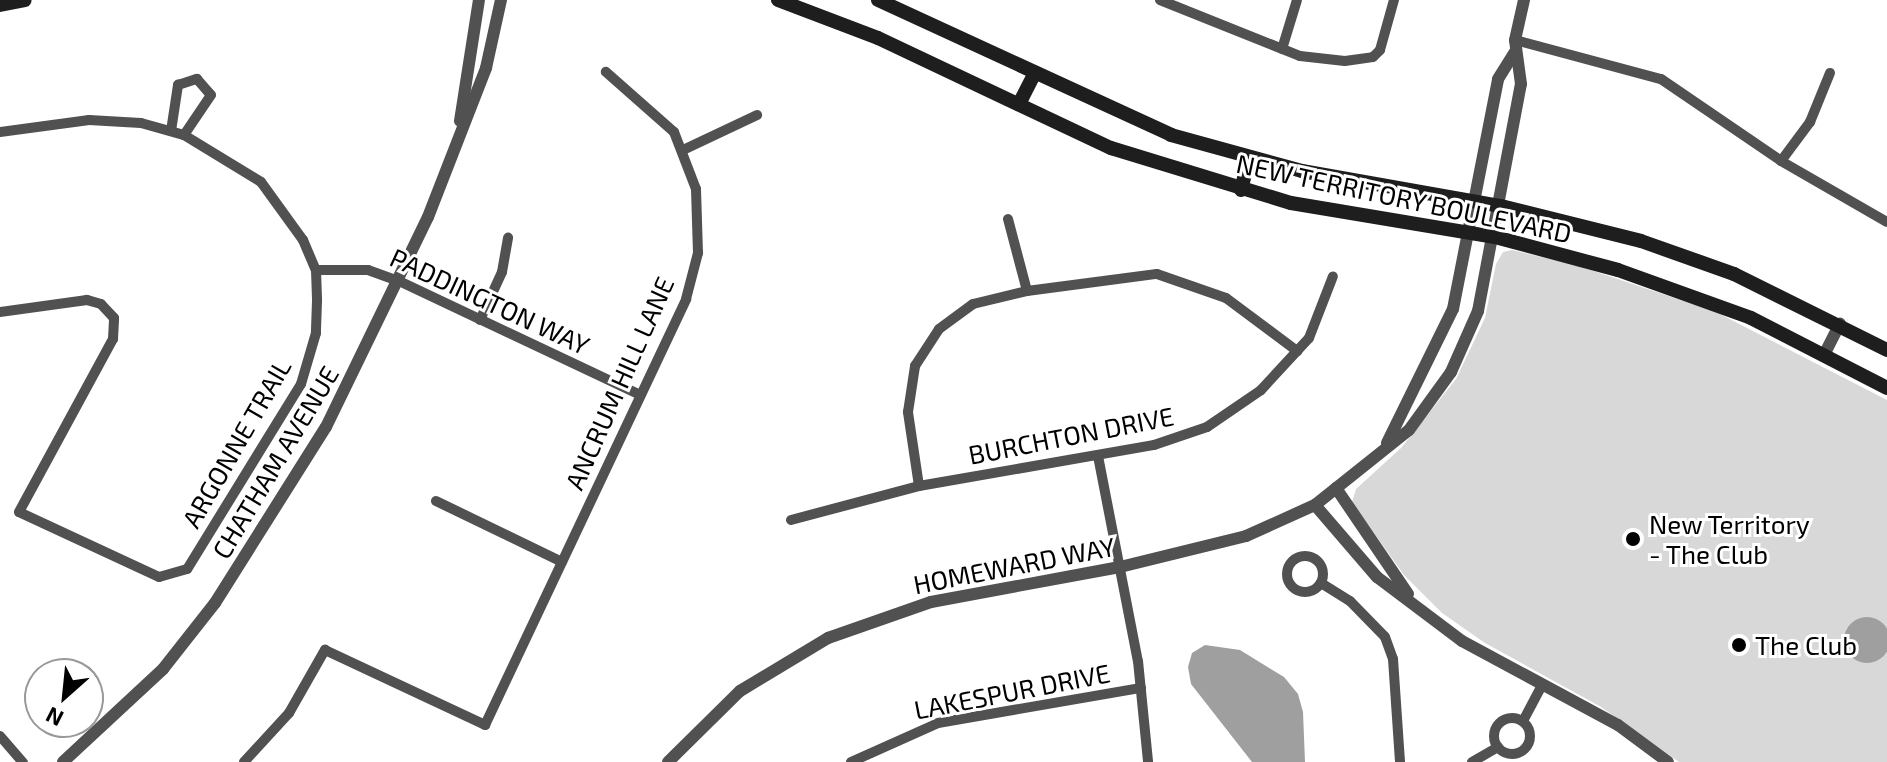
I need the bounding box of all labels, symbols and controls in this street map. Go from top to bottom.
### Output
street label: NEW TERRITORY BOULEVARD [1233,147,1575,249]
street label: PADDINGTON WAY [385,241,595,361]
street label: ANCRUM HILL LANE [558,271,680,495]
street label: ARGONNE TRAIL [175,353,297,533]
street label: CHATHAM AVENUE [205,360,345,564]
street label: BURCHTON DRIVE [966,400,1176,470]
place label: New Territory - The Club [1649,508,1811,570]
street label: HOMEWARD WAY [910,530,1118,600]
marker: New Territory - The Club [1624,530,1642,548]
place label: The Club [1755,629,1857,661]
marker: The Club [1730,636,1748,654]
street label: LAKESPUR DRIVE [911,657,1113,725]
north arrow [24,658,104,738]
text: N [41,702,67,733]

